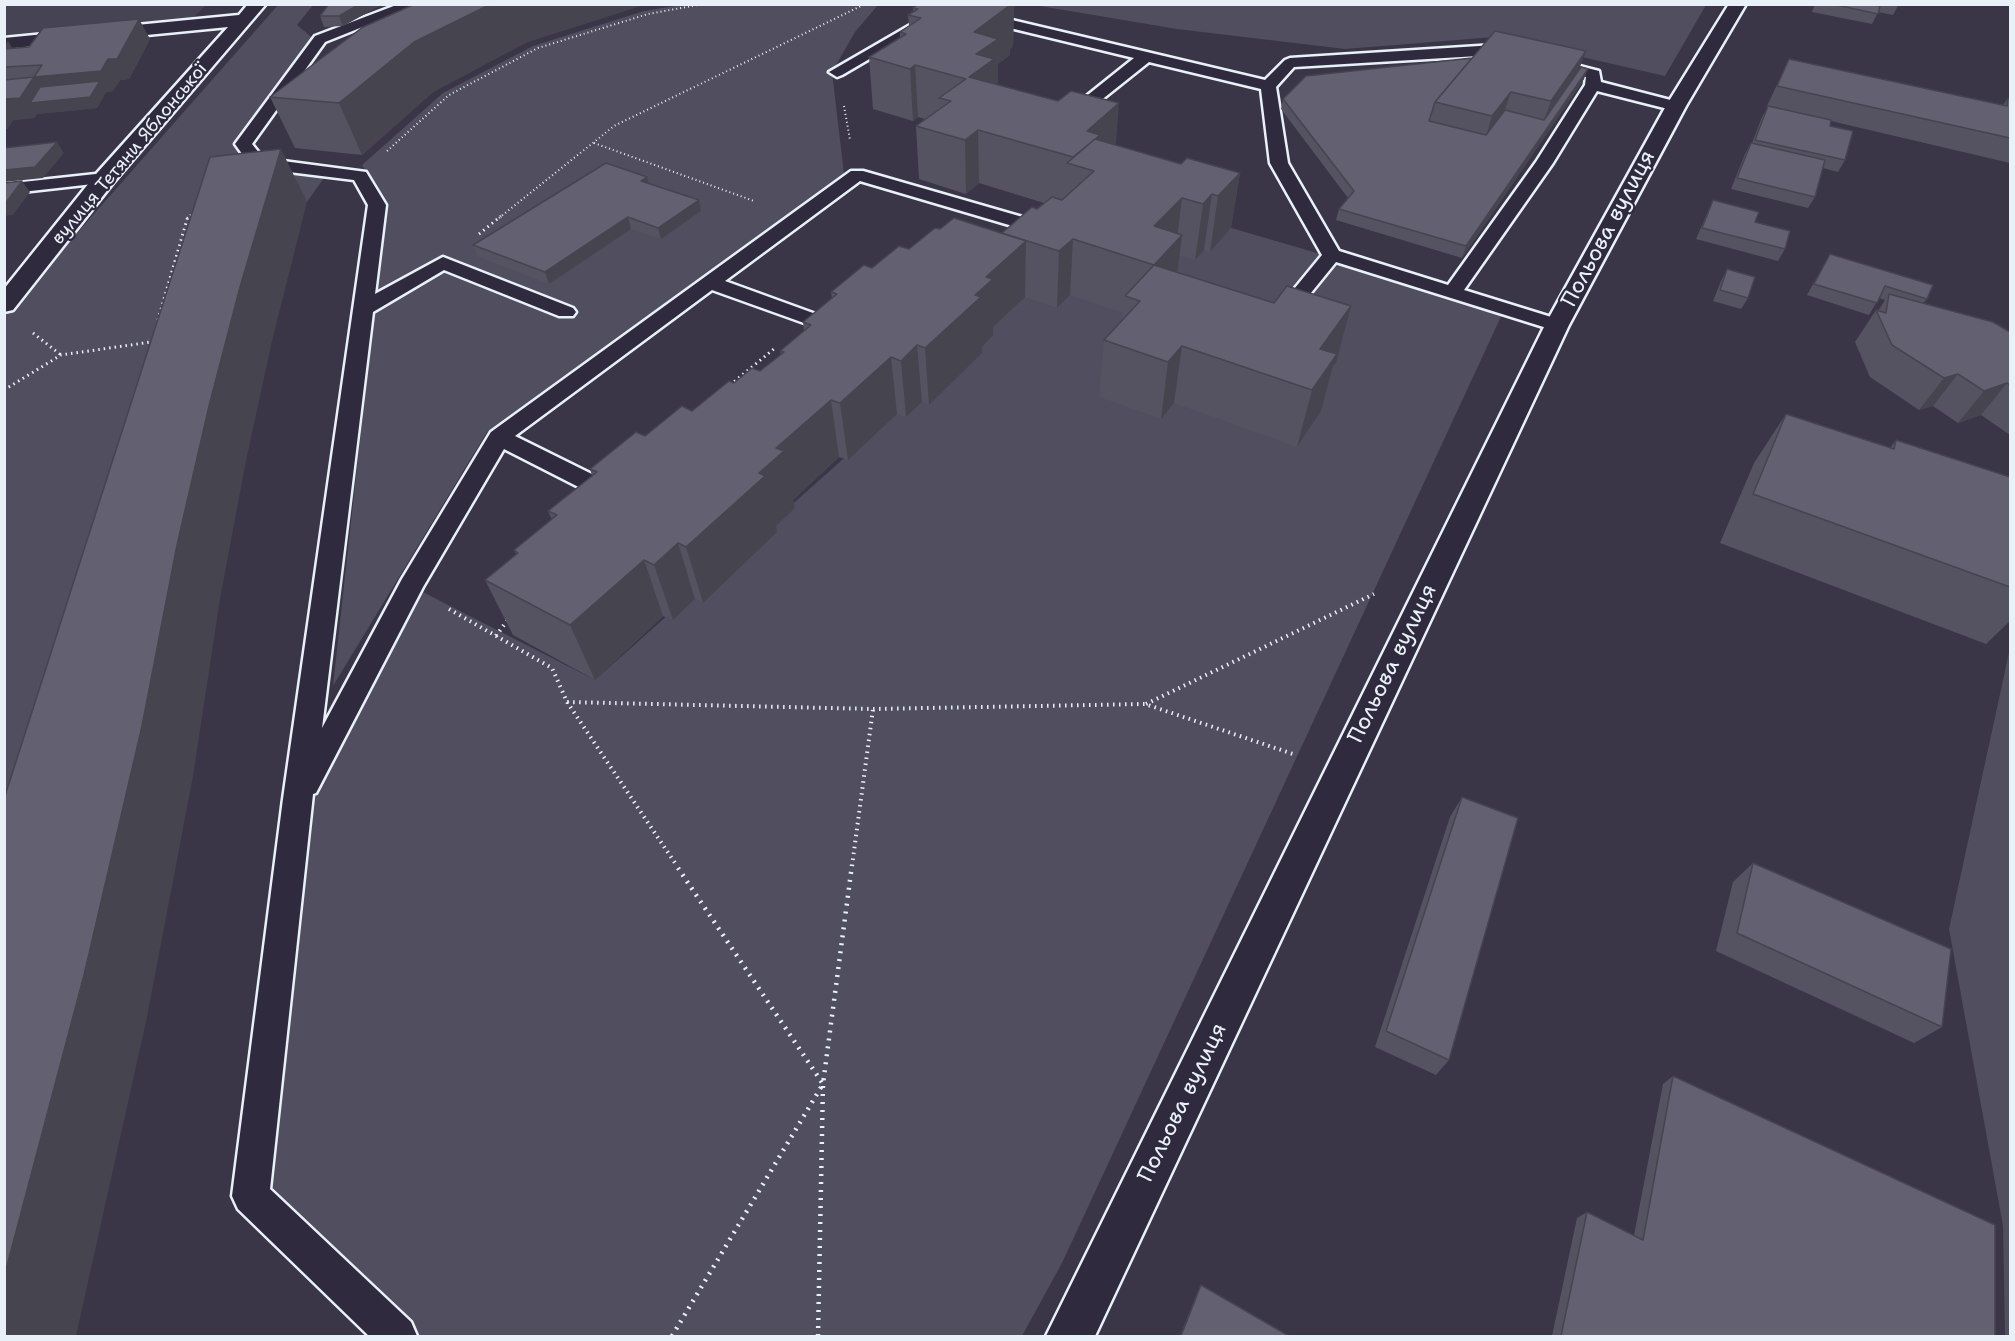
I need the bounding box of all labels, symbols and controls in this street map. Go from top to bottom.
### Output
street label: вулиця Тетяни Яблонської [48,59,212,249]
street label: Польова вулиця [1557,146,1661,312]
street label: Польова вулиця [1343,580,1443,748]
street label: Польова вулиця [1133,1019,1233,1187]

